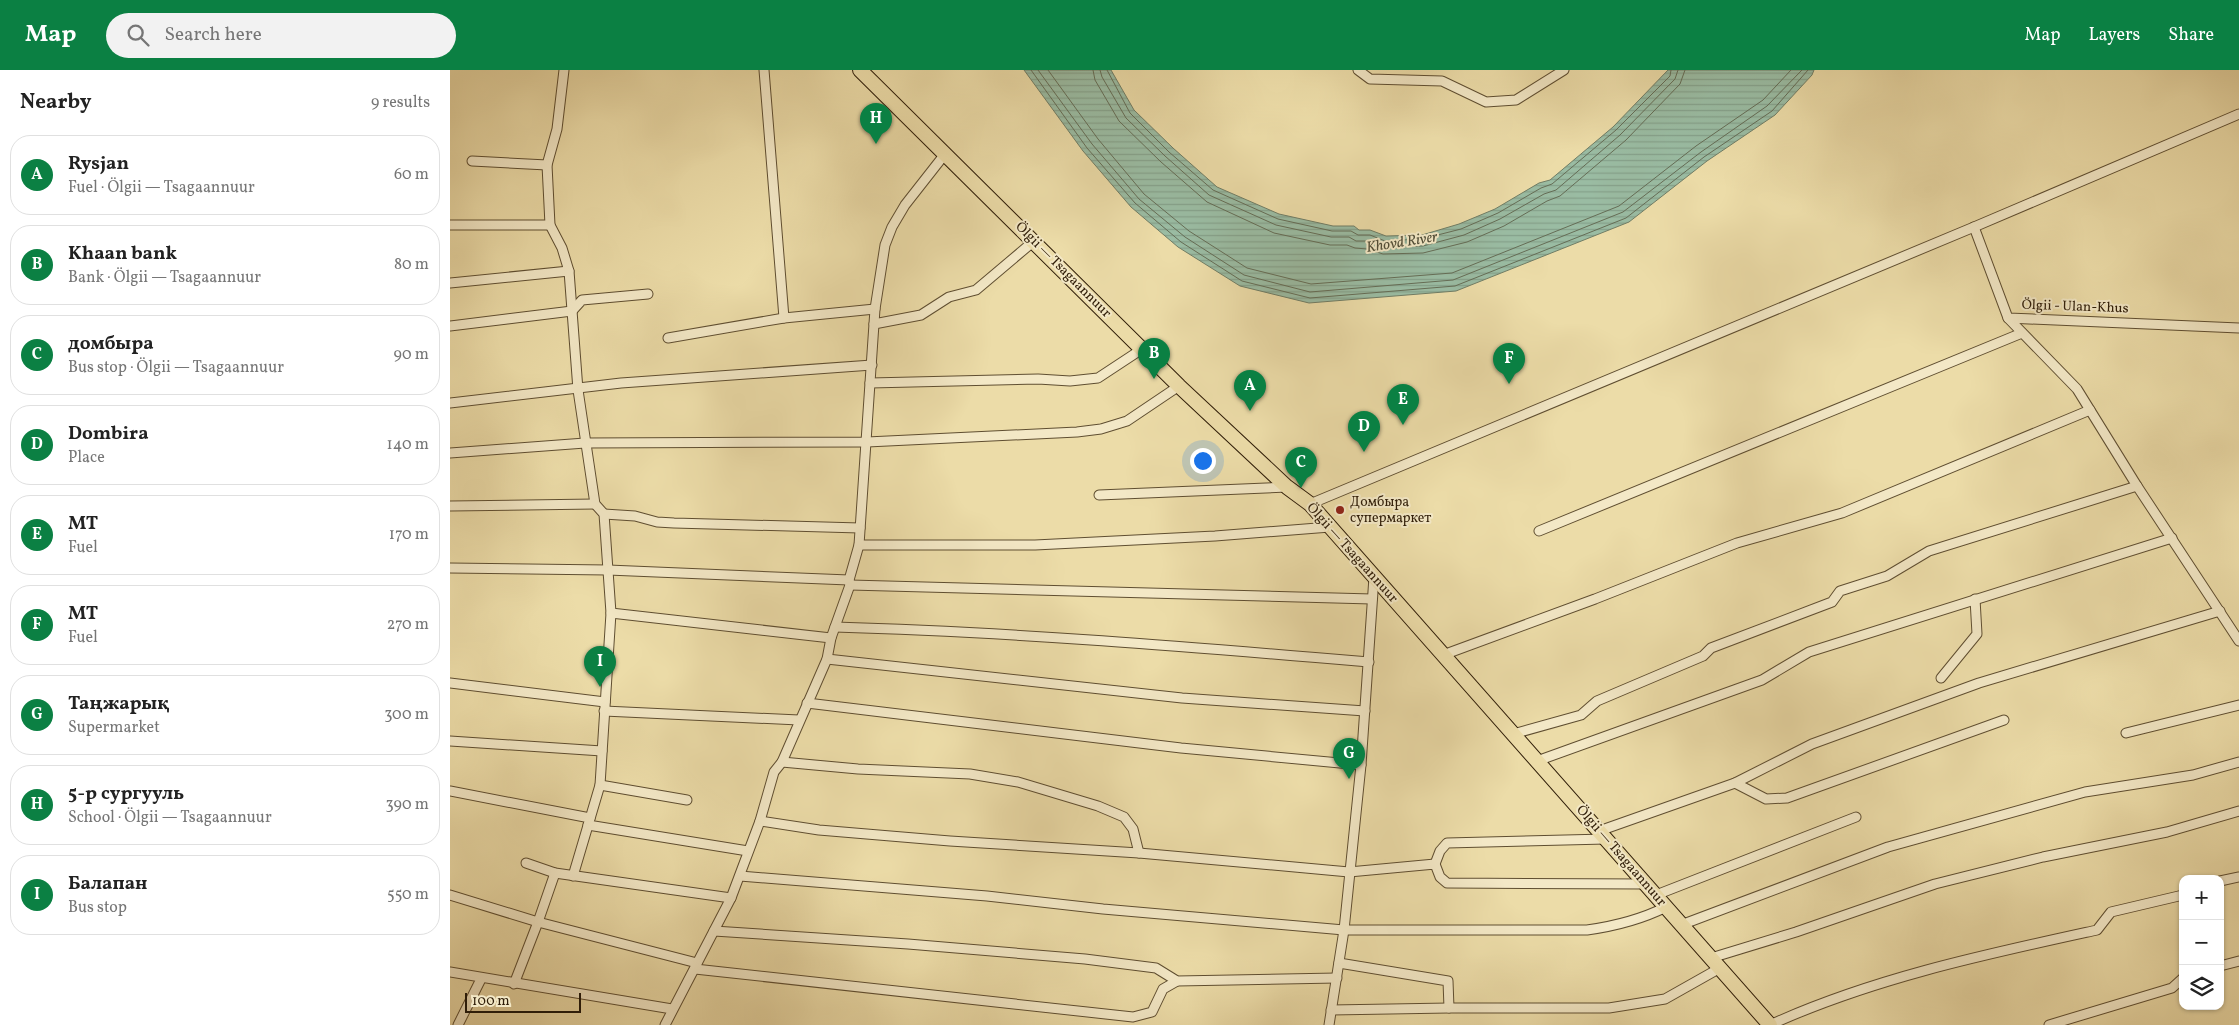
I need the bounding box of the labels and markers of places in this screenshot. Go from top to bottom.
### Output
pin: H [860,103,892,144]
pin: B [1138,338,1170,379]
pin: F [1493,343,1525,384]
pin: A [1234,370,1266,411]
pin: E [1387,384,1419,425]
pin: D [1348,411,1380,452]
pin: C [1285,447,1317,488]
place label: Домбыра супермаркет [1350,493,1431,528]
marker: Домбыра супермаркет [1334,504,1346,516]
pin: I [584,646,616,687]
pin: G [1333,738,1365,779]

